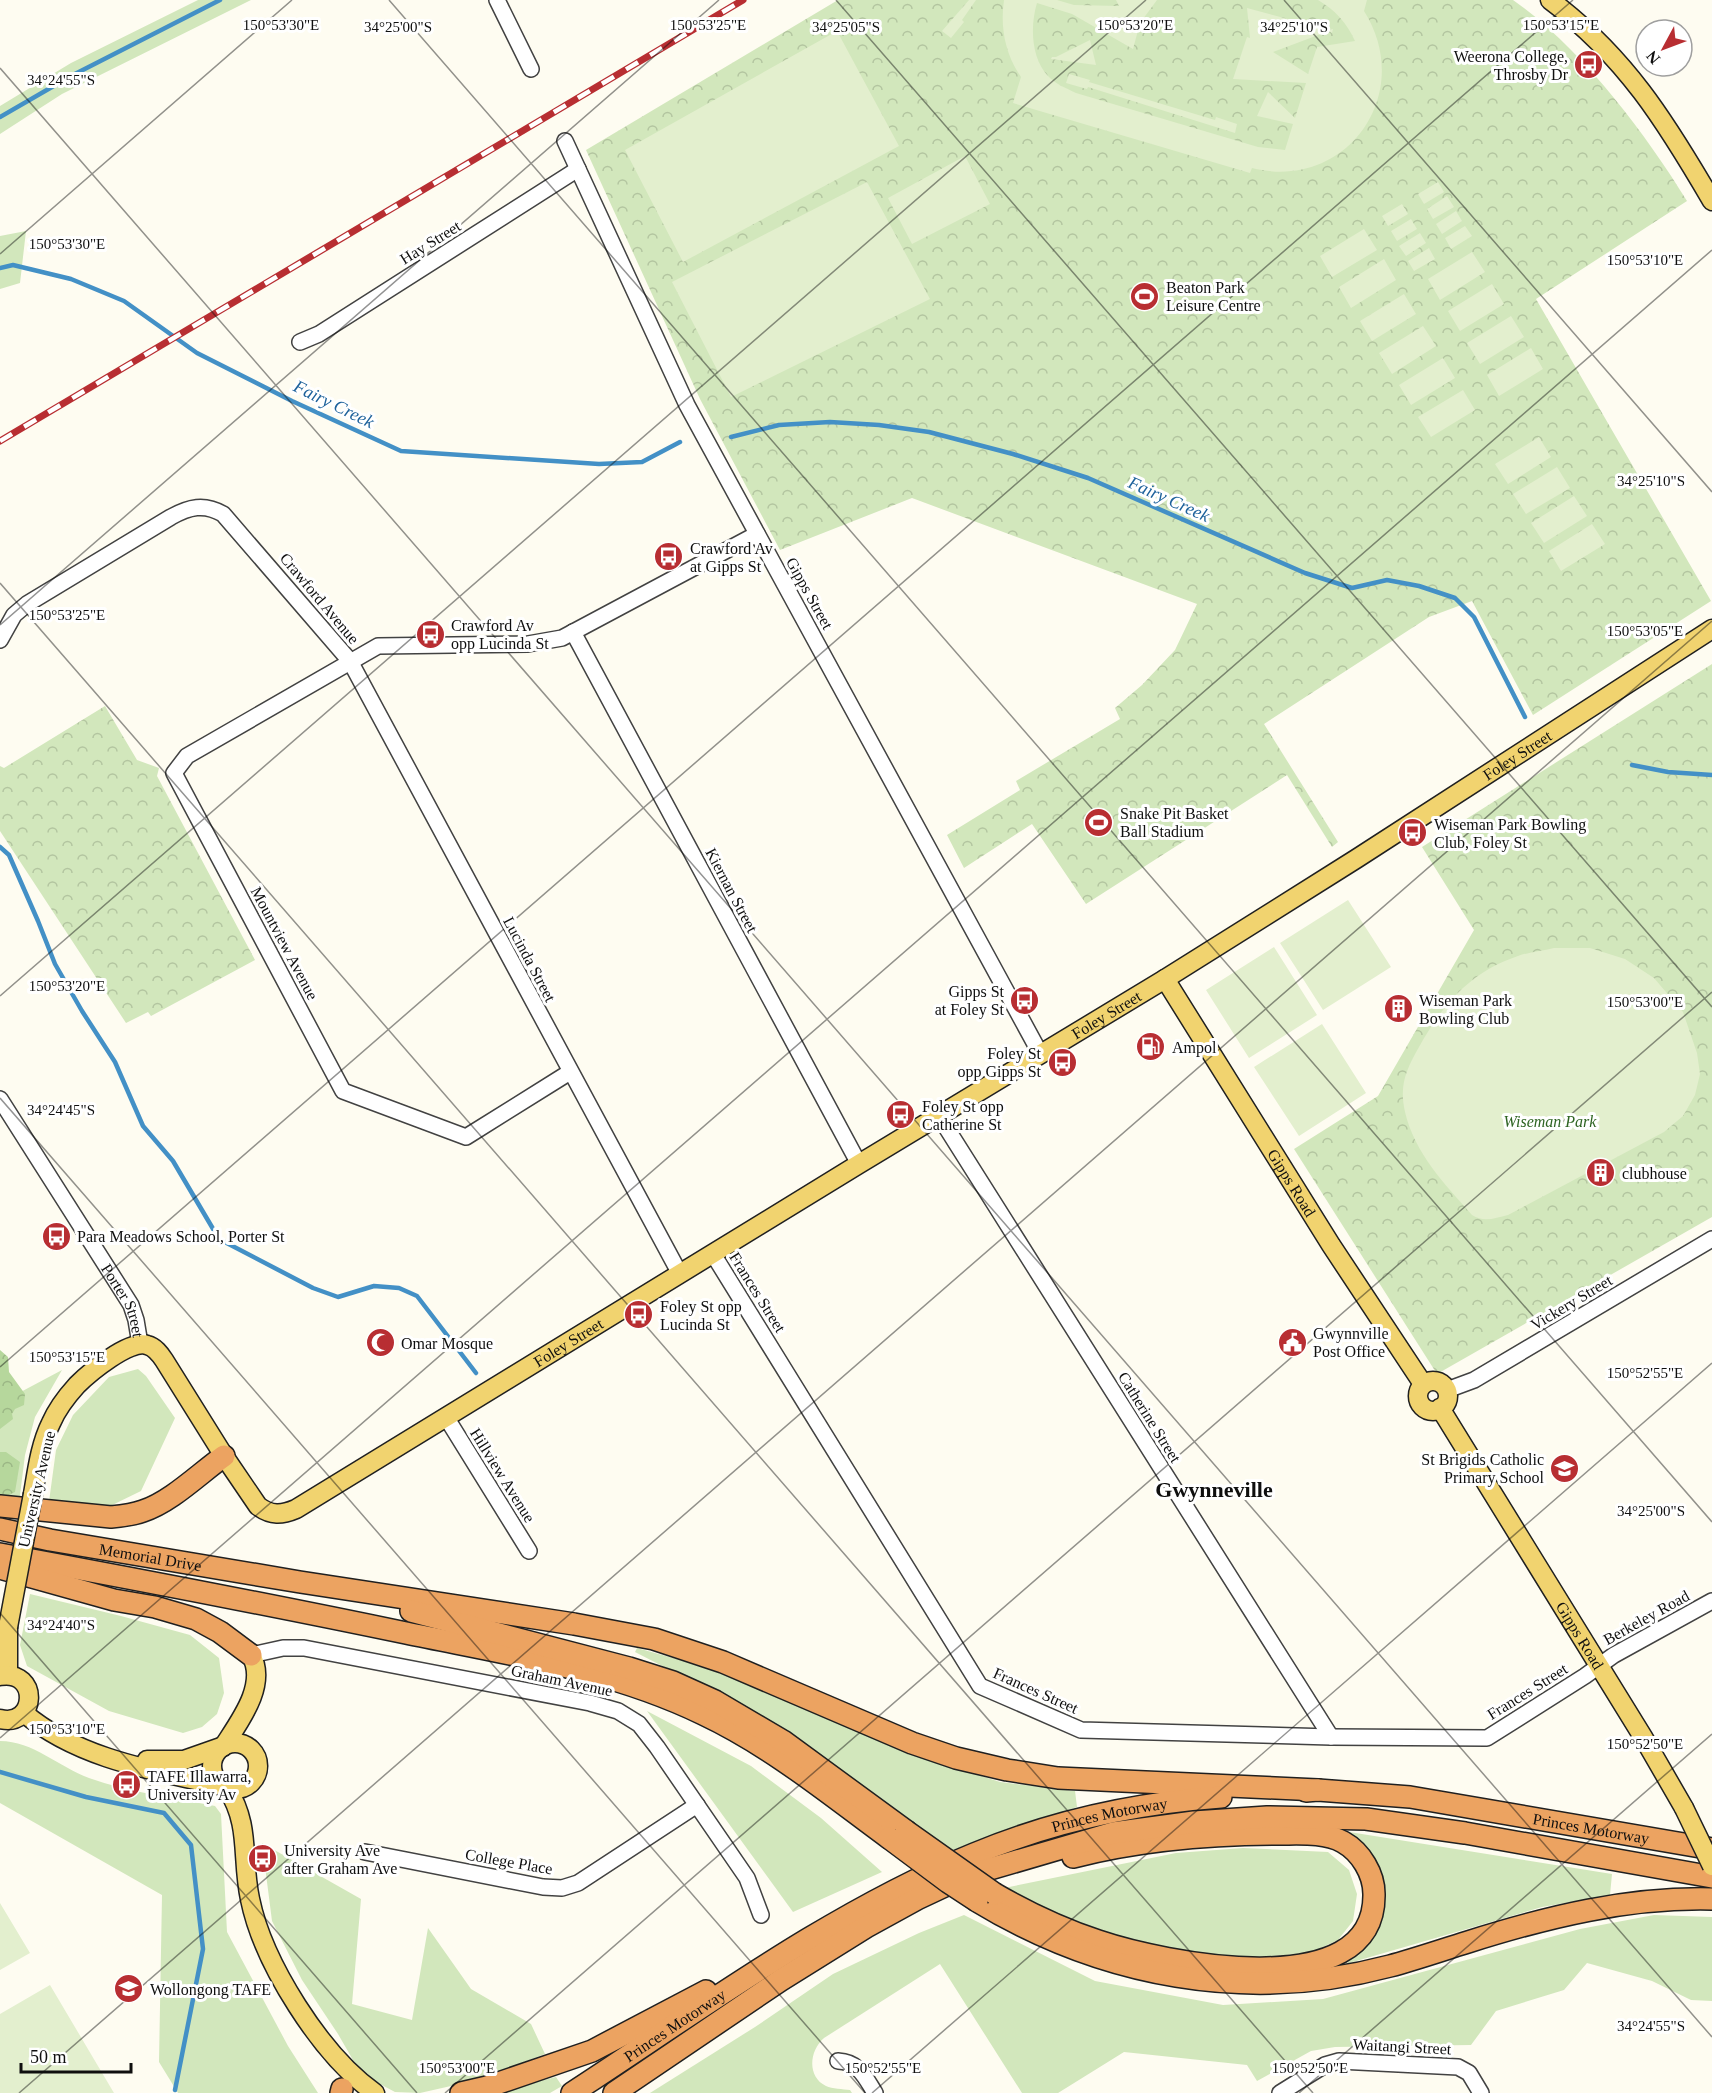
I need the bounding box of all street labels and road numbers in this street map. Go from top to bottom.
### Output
street label: Hay Street [397,217,465,268]
street label: Crawford Avenue [277,550,362,647]
street label: Gipps Street [782,554,837,633]
street label: Foley Street [1480,727,1555,784]
street label: Kiernan Street [702,845,761,936]
street label: Mountview Avenue [248,884,322,1003]
street label: Lucinda Street [500,914,559,1005]
street label: Foley Street [1069,987,1145,1042]
street label: Gipps Road [1264,1146,1319,1220]
street label: Frances Street [726,1249,789,1336]
street label: Porter Street [98,1261,147,1339]
street label: Vickery Street [1527,1271,1616,1334]
street label: Foley Street [531,1315,606,1370]
street label: Catherine Street [1115,1369,1185,1466]
street label: Hillview Avenue [467,1425,538,1525]
street label: University Avenue [15,1429,59,1549]
street label: Memorial Drive [98,1540,203,1574]
street label: Berkeley Road [1600,1587,1693,1649]
street label: Gipps Road [1553,1599,1607,1672]
street label: Frances Street [1484,1660,1571,1723]
street label: Graham Avenue [510,1661,614,1700]
street label: Frances Street [991,1664,1081,1717]
street label: Princes Motorway [1050,1795,1169,1835]
street label: Princes Motorway [1531,1810,1650,1848]
street label: College Place [464,1845,554,1879]
street label: Princes Motorway [621,1986,729,2065]
street label: Waitangi Street [1352,2035,1452,2059]

